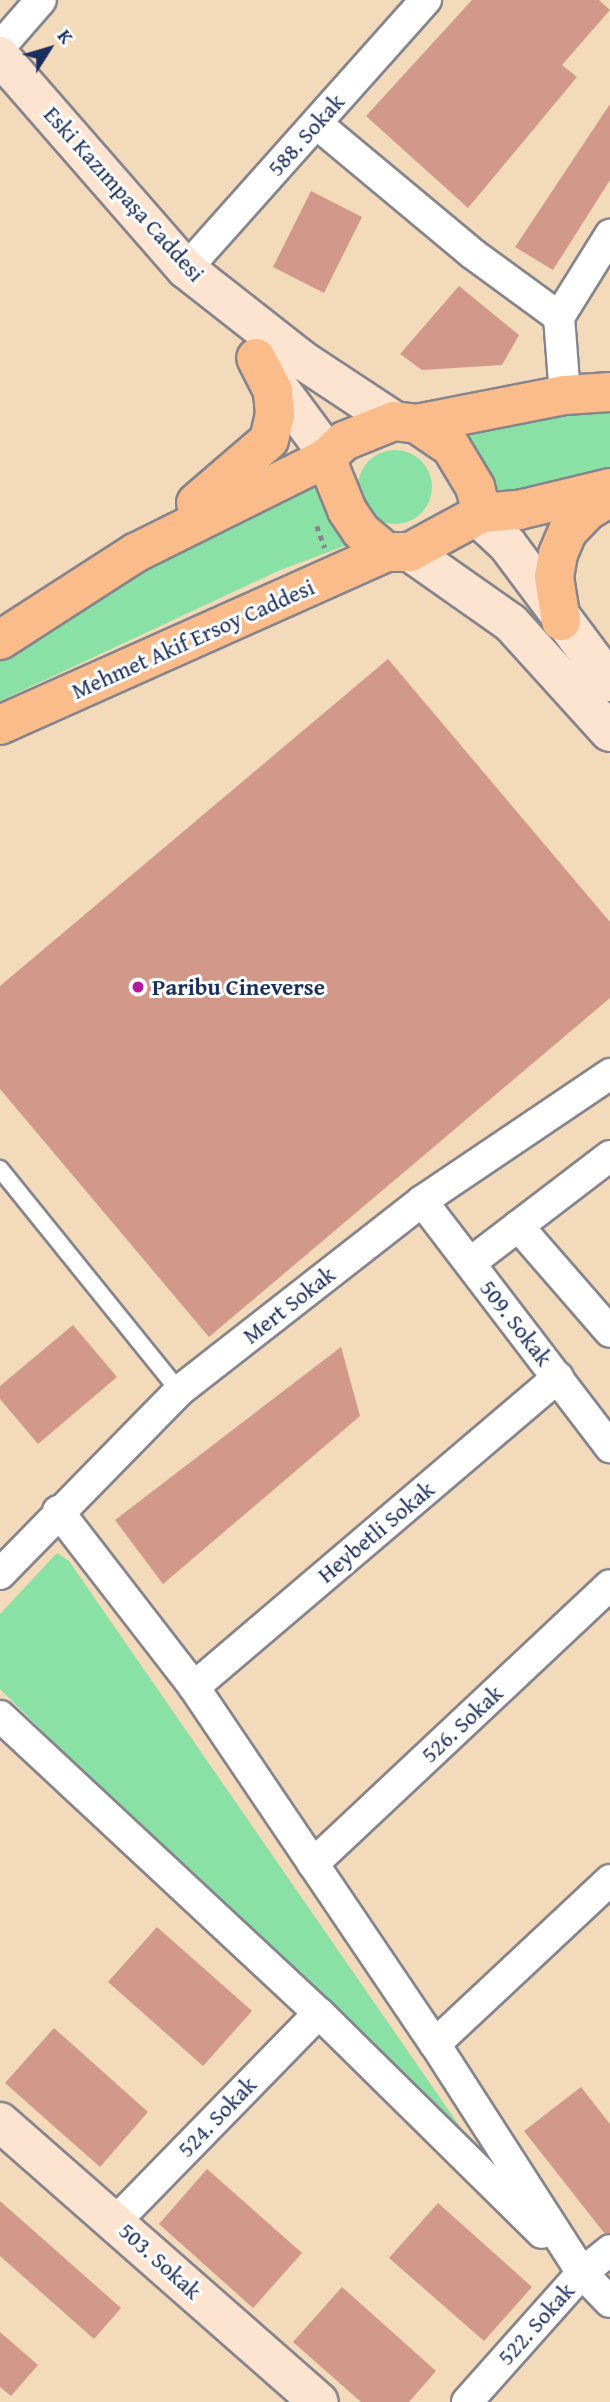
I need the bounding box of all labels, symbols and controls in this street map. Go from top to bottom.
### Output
north arrow [14,14,84,84]
text: K [51,23,81,50]
street label: 588. Sokak [262,88,350,182]
street label: Eski Kazımpaşa Caddesi [38,101,210,287]
street label: Mehmet Akif Ersoy Caddesi [67,573,319,705]
place label: Paribu Cineverse [152,973,325,1001]
marker: Paribu Cineverse [130,979,146,995]
street label: Mert Sokak [237,1260,341,1350]
street label: 509. Sokak [474,1275,558,1371]
street label: Heybetli Sokak [312,1475,440,1589]
street label: 526. Sokak [416,1679,508,1769]
street label: 524. Sokak [172,2071,262,2163]
street label: 503. Sokak [113,2217,207,2305]
street label: 522. Sokak [492,2277,580,2371]

